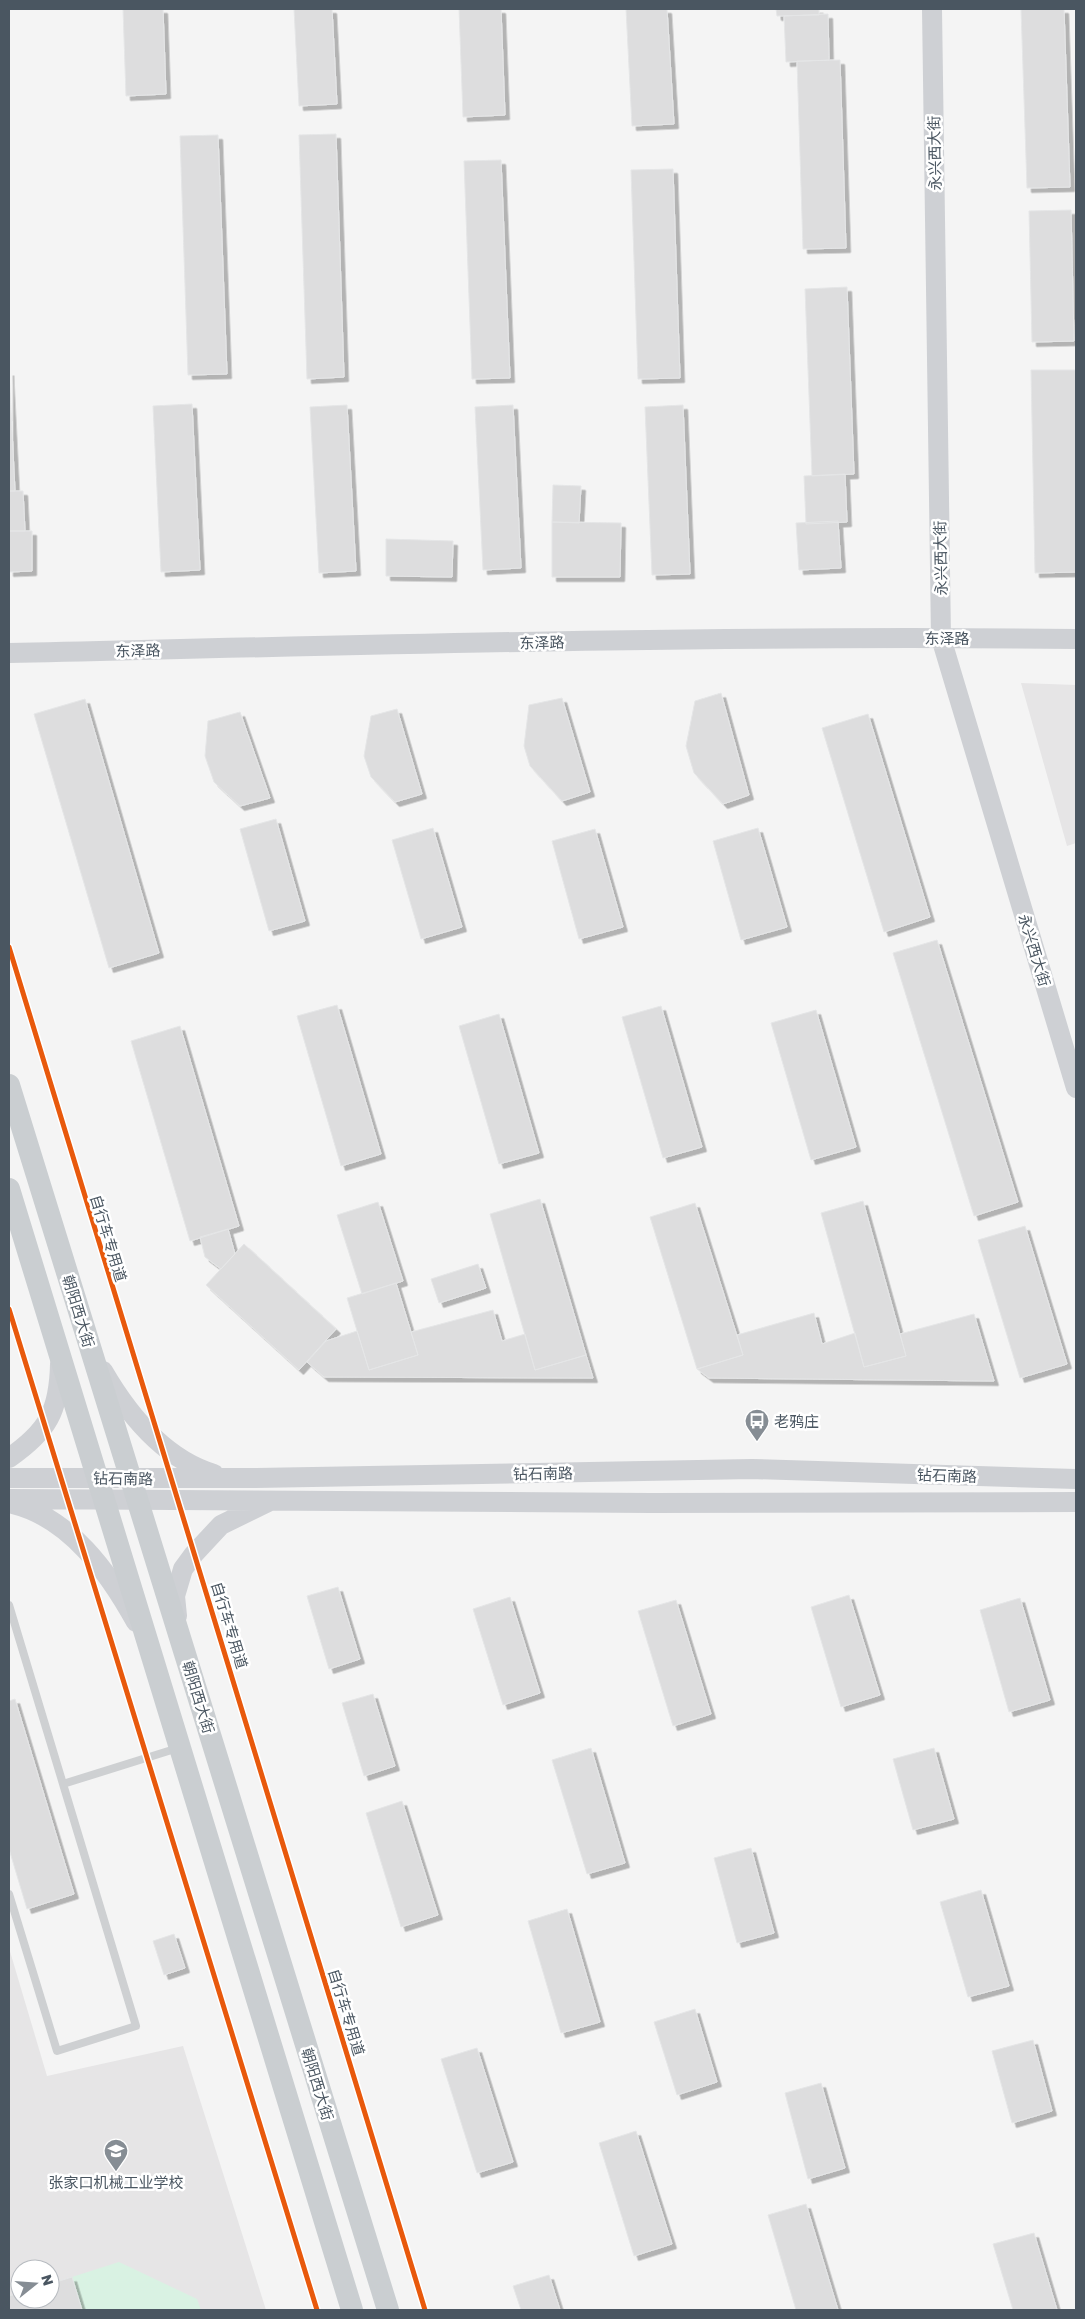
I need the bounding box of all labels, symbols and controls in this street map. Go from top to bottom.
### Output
street label: 永兴西大街 [924,115,944,191]
street label: 永兴西大街 [930,520,950,596]
street label: 东泽路 [924,629,970,647]
street label: 东泽路 [519,633,565,651]
street label: 东泽路 [115,641,161,659]
street label: 永兴西大街 [1015,911,1055,989]
street label: 自行车专用道 [87,1192,131,1284]
street label: 朝阳西大街 [59,1272,99,1350]
bus stop icon: 老鸦庄 [744,1408,770,1442]
place label: 老鸦庄 [774,1412,819,1430]
street label: 钻石南路 [513,1463,573,1483]
street label: 钻石南路 [917,1465,977,1485]
street label: 钻石南路 [93,1468,153,1488]
street label: 自行车专用道 [208,1579,252,1671]
street label: 朝阳西大街 [179,1658,219,1736]
street label: 自行车专用道 [325,1966,369,2058]
street label: 朝阳西大街 [298,2045,338,2123]
school or university icon: 张家口机械工业学校 [103,2138,129,2172]
place label: 张家口机械工业学校 [48,2173,184,2191]
north arrow [10,2259,60,2309]
text: N [38,2272,58,2288]

